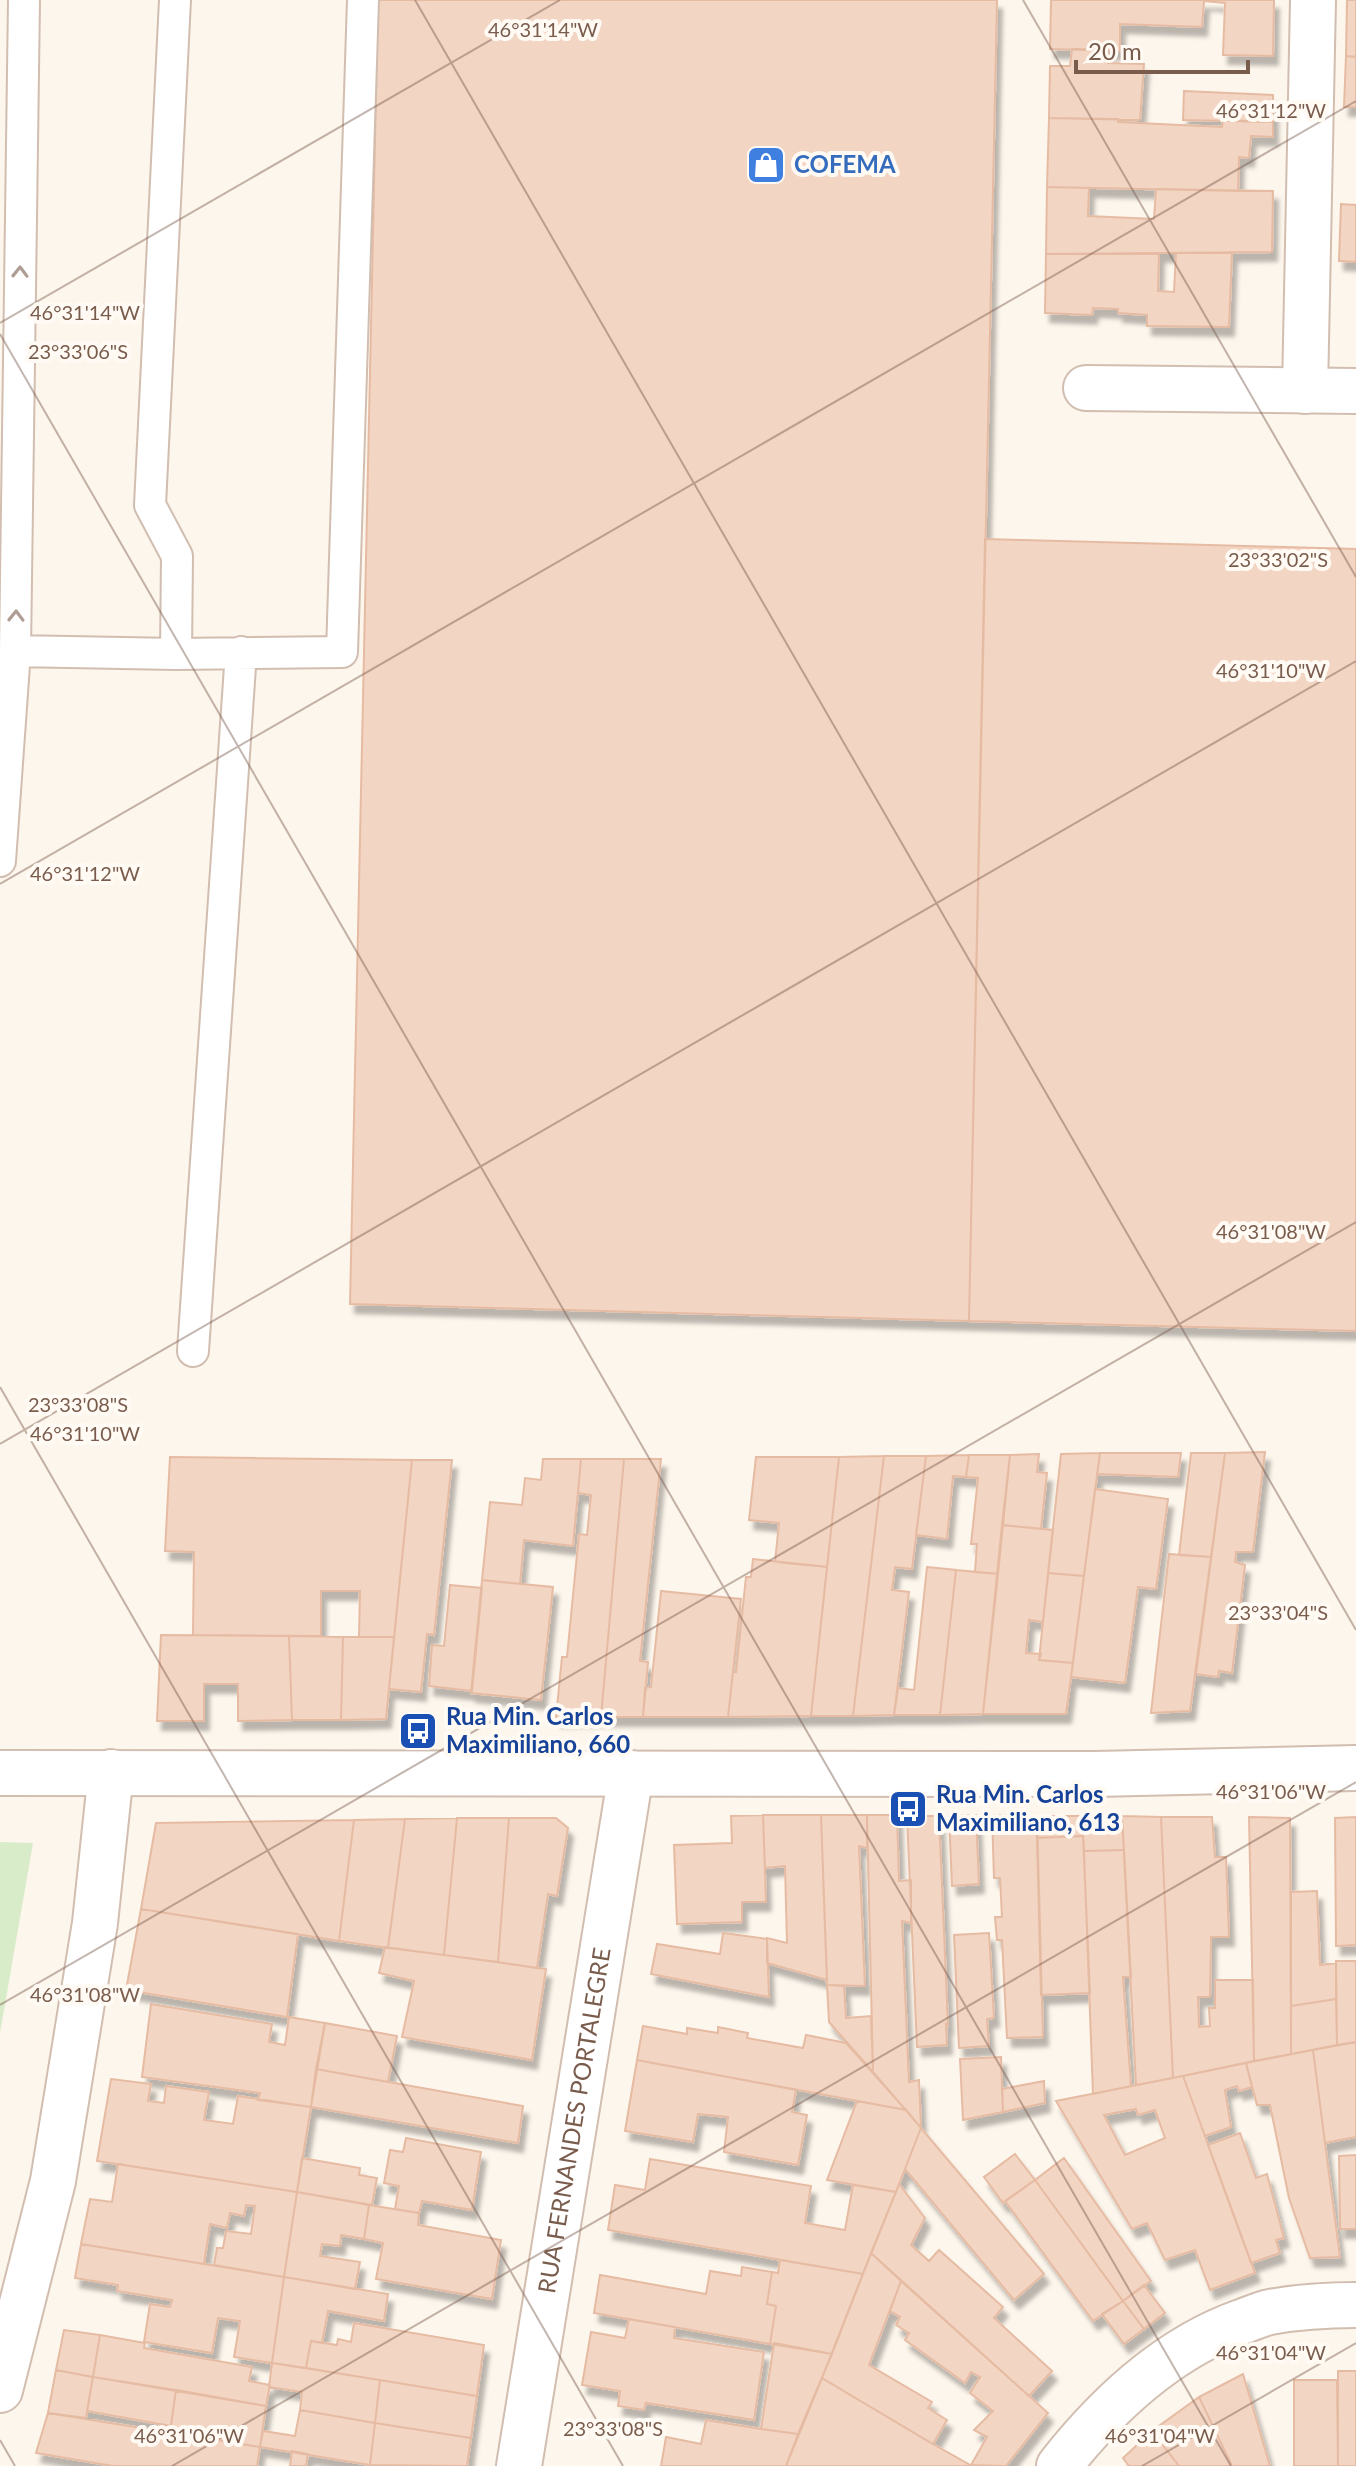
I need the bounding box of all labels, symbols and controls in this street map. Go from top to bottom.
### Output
text: 46°31'14"W [488,17,598,41]
scale bar [1076,24,1248,74]
text: 20 m [1088,36,1142,65]
text: 46°31'12"W [1216,98,1326,122]
shop icon: COFEMA [745,144,787,186]
place label: COFEMA [794,149,896,178]
one-way arrow [12,265,29,278]
text: 46°31'14"W [30,300,140,324]
text: 23°33'06"S [28,339,128,363]
text: 23°33'02"S [1228,547,1328,571]
one-way arrow [7,609,24,622]
text: 46°31'10"W [1216,658,1326,682]
text: 46°31'12"W [30,861,140,885]
text: 46°31'08"W [1216,1219,1326,1243]
text: 23°33'08"S [28,1392,128,1416]
text: 46°31'10"W [30,1421,140,1445]
text: 23°33'04"S [1228,1600,1328,1624]
place label: Rua Min. Carlos Maximiliano, 660 [446,1701,630,1758]
bus stop icon: Rua Min. Carlos Maximiliano, 660 [397,1710,439,1752]
place label: Rua Min. Carlos Maximiliano, 613 [936,1779,1120,1836]
text: 46°31'06"W [1216,1779,1326,1803]
bus stop icon: Rua Min. Carlos Maximiliano, 613 [887,1788,929,1830]
street label: RUA FERNANDES PORTALEGRE [531,1945,616,2295]
text: 46°31'08"W [30,1982,140,2006]
text: 46°31'04"W [1216,2340,1326,2364]
text: 23°33'08"S [563,2416,663,2440]
text: 46°31'06"W [134,2423,244,2447]
text: 46°31'04"W [1105,2423,1215,2447]

